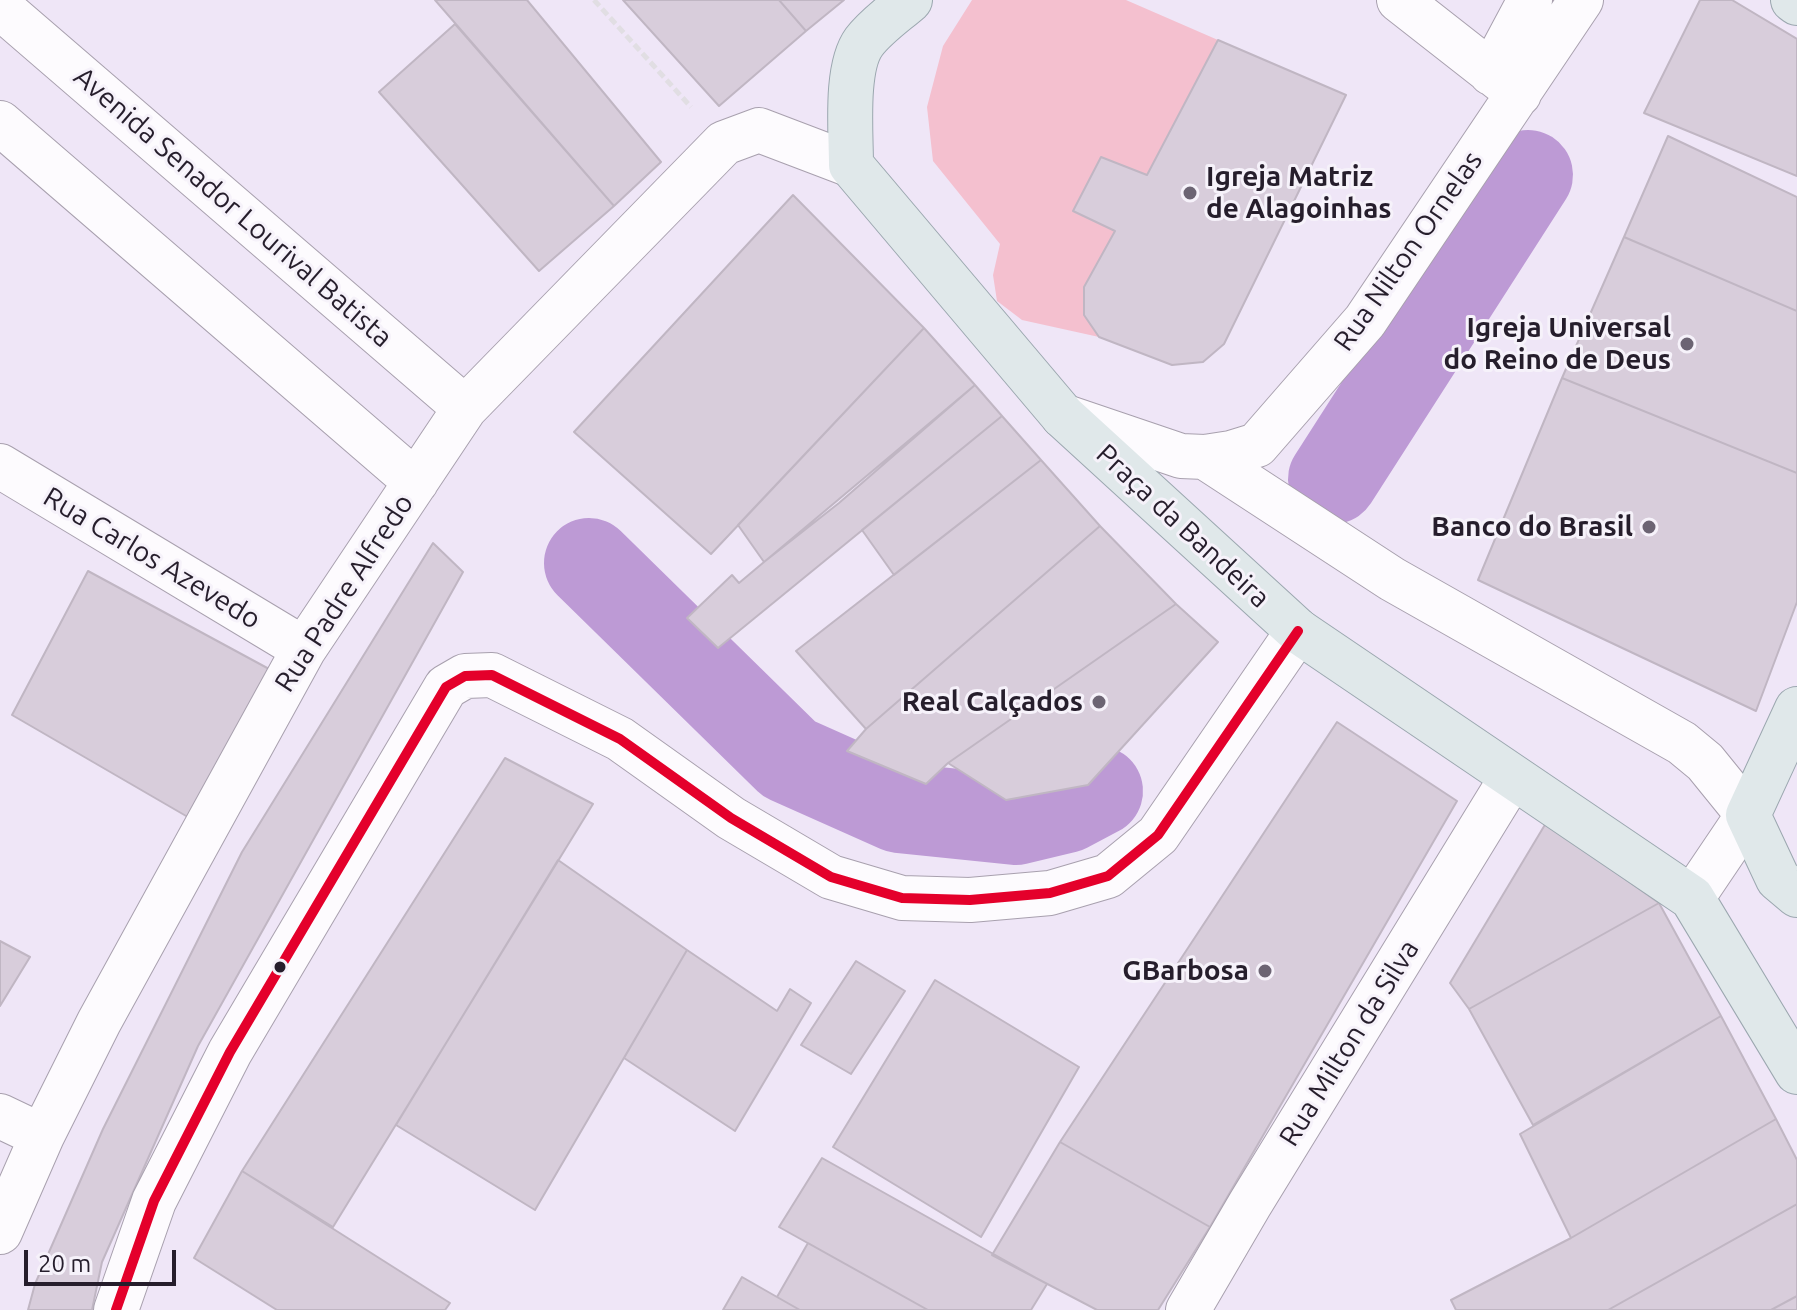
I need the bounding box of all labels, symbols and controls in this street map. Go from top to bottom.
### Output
street label: Avenida Senador Lourival Batista [67,60,399,354]
street label: Rua Nilton Ornelas [1327,145,1489,357]
place label: Igreja Matriz de Alagoinhas [1206,160,1392,226]
marker: Igreja Matriz de Alagoinhas [1181,184,1199,202]
place label: Igreja Universal do Reino de Deus [1443,311,1671,377]
marker: Igreja Universal do Reino de Deus [1678,335,1696,353]
street label: Praça da Bandeira [1089,437,1277,615]
street label: Rua Carlos Azevedo [37,480,267,636]
street label: Rua Padre Alfredo [268,488,420,698]
place label: Banco do Brasil [1431,510,1633,544]
marker: Banco do Brasil [1640,518,1658,536]
place label: Real Calçados [902,685,1083,719]
marker: Real Calçados [1090,693,1108,711]
street label: Rua Milton da Silva [1272,934,1426,1152]
place label: GBarbosa [1122,954,1249,988]
unlabelled marker [272,959,288,975]
marker: GBarbosa [1256,962,1274,980]
scale bar [28,1234,180,1284]
text: 20 m [38,1250,91,1277]

